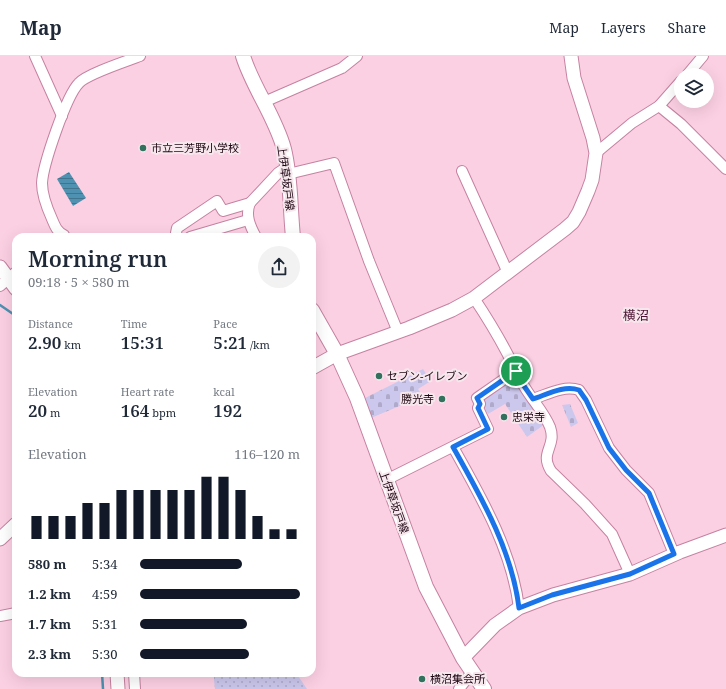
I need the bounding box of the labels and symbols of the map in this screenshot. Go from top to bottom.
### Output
place label: 市立三芳野小学校 [151,140,239,155]
marker: 市立三芳野小学校 [138,143,148,153]
street label: 上伊草坂戸線 [274,144,299,212]
district label: 横沼 [623,306,649,324]
pin [499,354,533,388]
place label: セブン-イレブン [387,368,467,383]
marker: セブン-イレブン [374,371,384,381]
place label: 勝光寺 [401,391,434,406]
marker: 勝光寺 [437,394,447,404]
place label: 忠栄寺 [512,409,545,424]
marker: 忠栄寺 [499,412,509,422]
street label: 上伊草坂戸線 [376,468,413,535]
place label: 横沼集会所 [430,671,486,686]
marker: 横沼集会所 [417,674,427,684]

